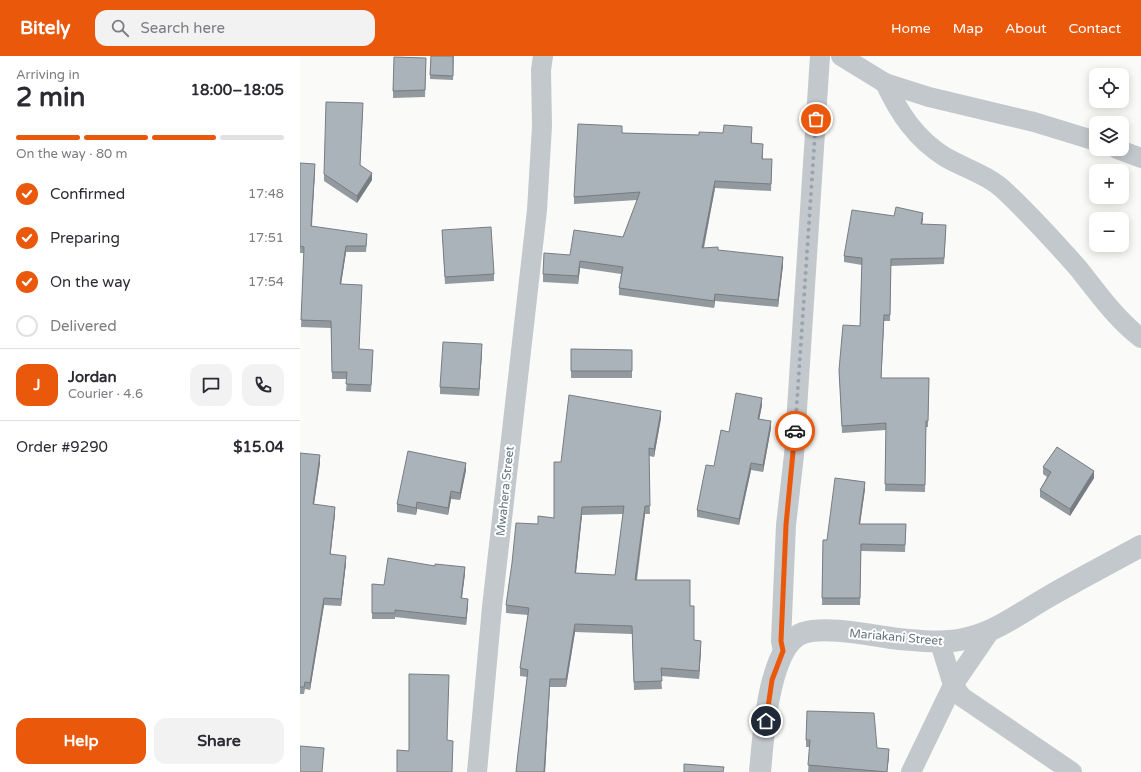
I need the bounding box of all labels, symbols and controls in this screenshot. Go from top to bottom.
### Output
search box [95,10,375,46]
text: Bitely [20,17,71,39]
icon: search [109,17,131,39]
text: Search here [141,19,225,37]
text: Home [891,20,931,37]
text: Map [953,20,983,37]
text: About [1005,20,1047,37]
text: Contact [1069,20,1121,37]
text: Arriving in [16,67,80,83]
map controls [1089,68,1129,252]
button: locate [1089,68,1129,108]
text: 18:00–18:05 [191,81,284,99]
text: 2 min [16,82,85,113]
pin [799,102,833,136]
icon: bag [805,108,827,130]
button: layers [1089,116,1129,156]
text: On the way · 80 m [16,146,128,162]
button: + [1089,164,1129,204]
icon: check [16,183,38,205]
text: Confirmed [50,185,125,203]
text: 17:48 [248,186,284,202]
button: − [1089,212,1129,252]
icon: check [16,227,38,249]
text: Preparing [50,229,120,247]
text: 17:51 [248,230,284,246]
icon: check [16,271,38,293]
text: On the way [50,273,130,291]
text: 17:54 [248,274,284,290]
text: Delivered [50,317,117,335]
button: chat [190,364,232,406]
button: phone [242,364,284,406]
text: Jordan [68,368,117,386]
text: J [34,376,41,394]
text: Courier · 4.6 [68,386,143,402]
courier [775,411,815,451]
icon: car [784,420,806,442]
text: Order #9290 [16,438,108,456]
text: $15.04 [233,438,284,456]
street label: Mwahera Street [493,445,517,537]
street label: Mariakani Street [849,626,944,648]
pin [749,704,783,738]
icon: home [755,710,777,732]
button: Help [16,718,146,764]
button: Share [154,718,284,764]

